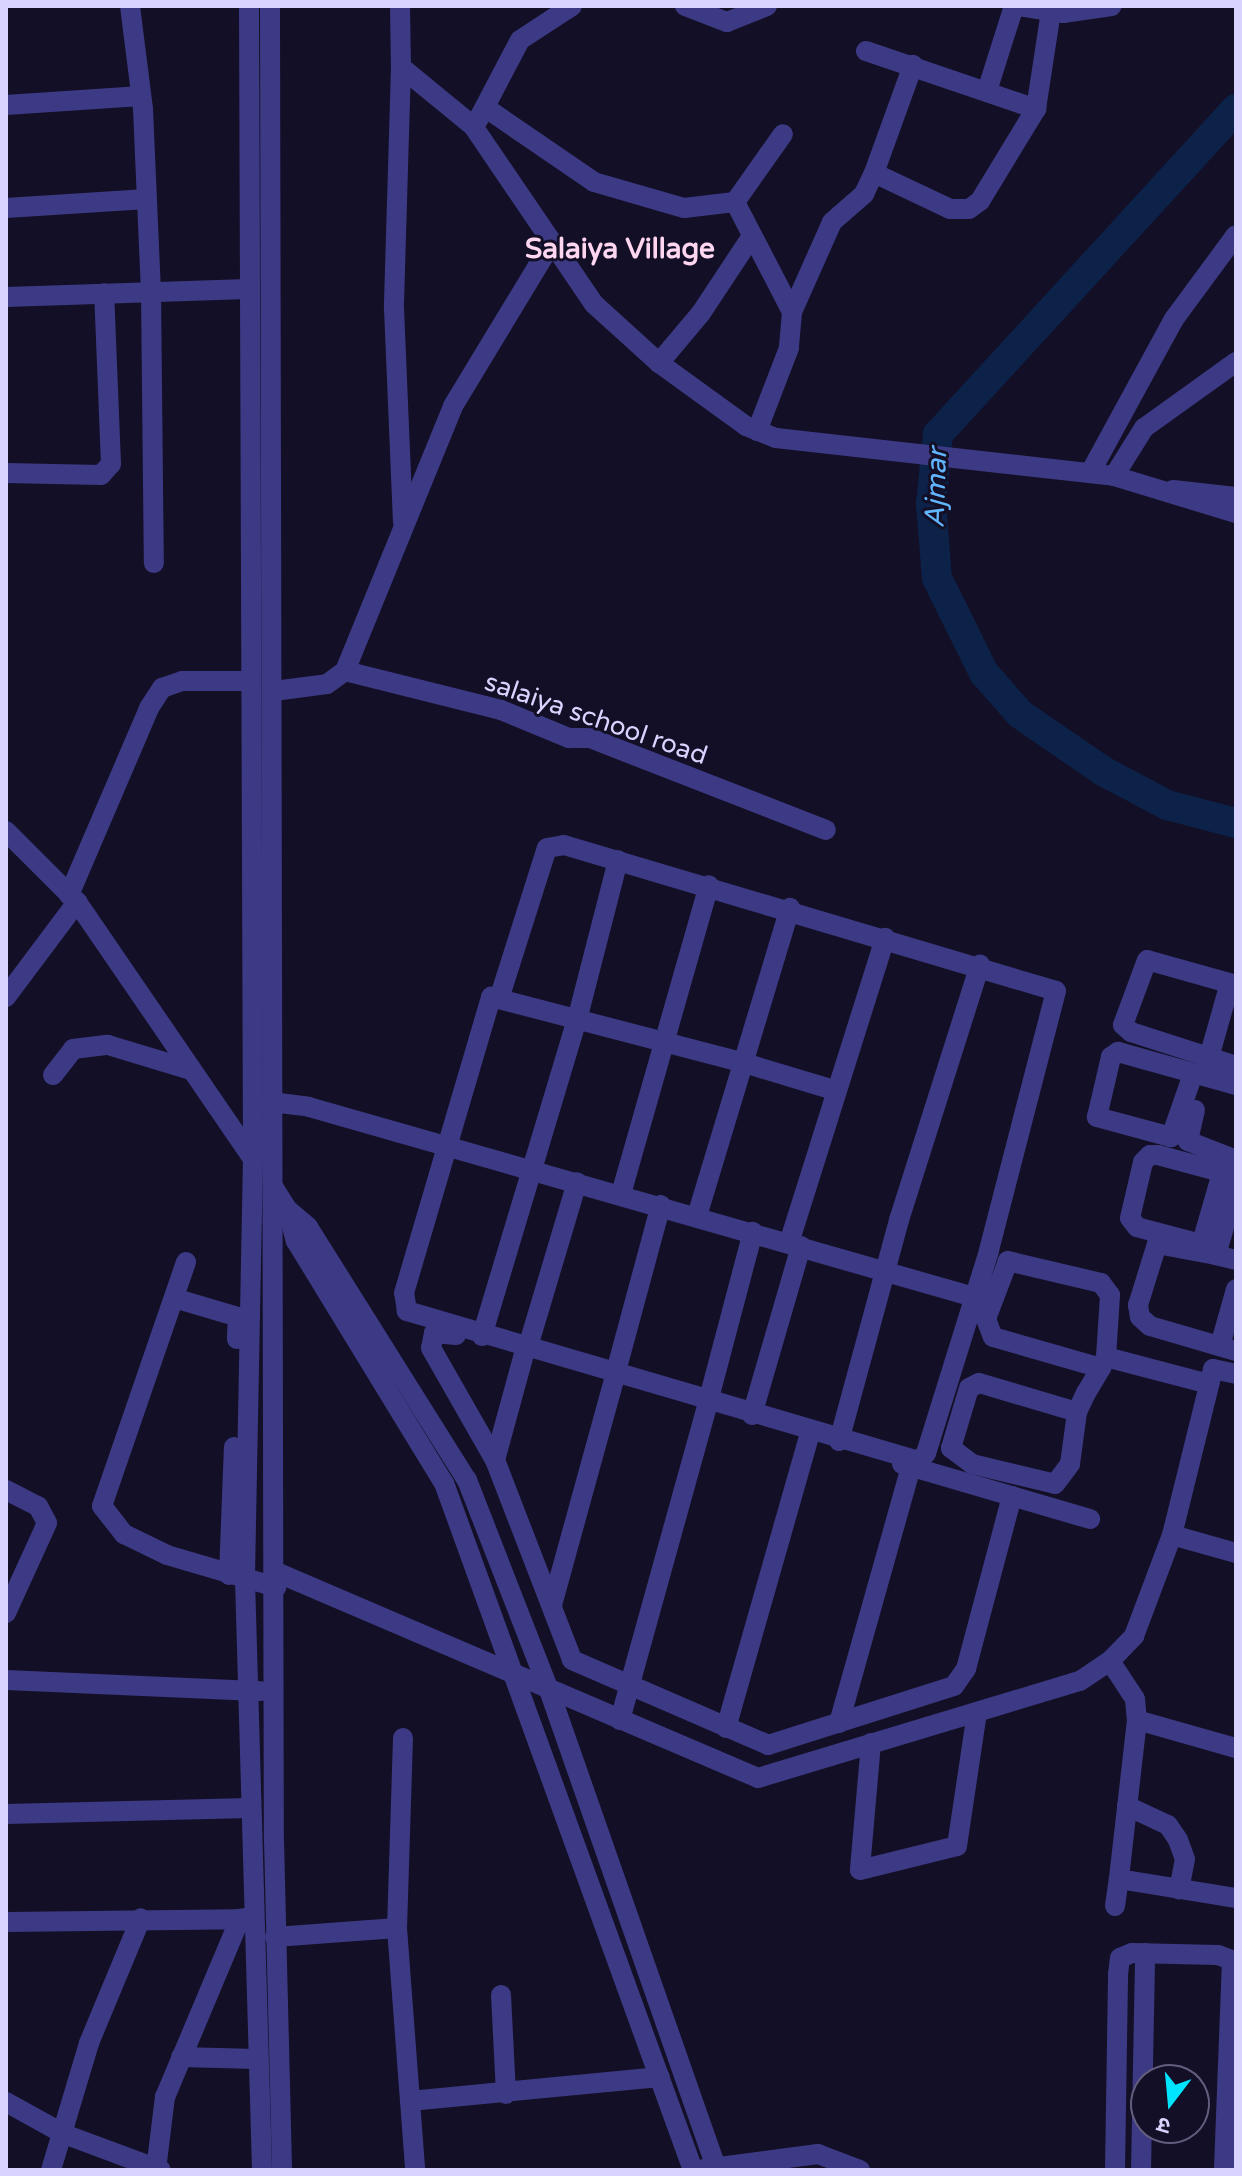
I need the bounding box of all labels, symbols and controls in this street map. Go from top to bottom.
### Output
district label: Salaiya Village [525,232,715,266]
water label: Ajmar [918,447,954,529]
street label: salaiya school road [481,666,711,772]
north arrow [1130,2064,1210,2144]
text: उ [1154,2111,1174,2139]

